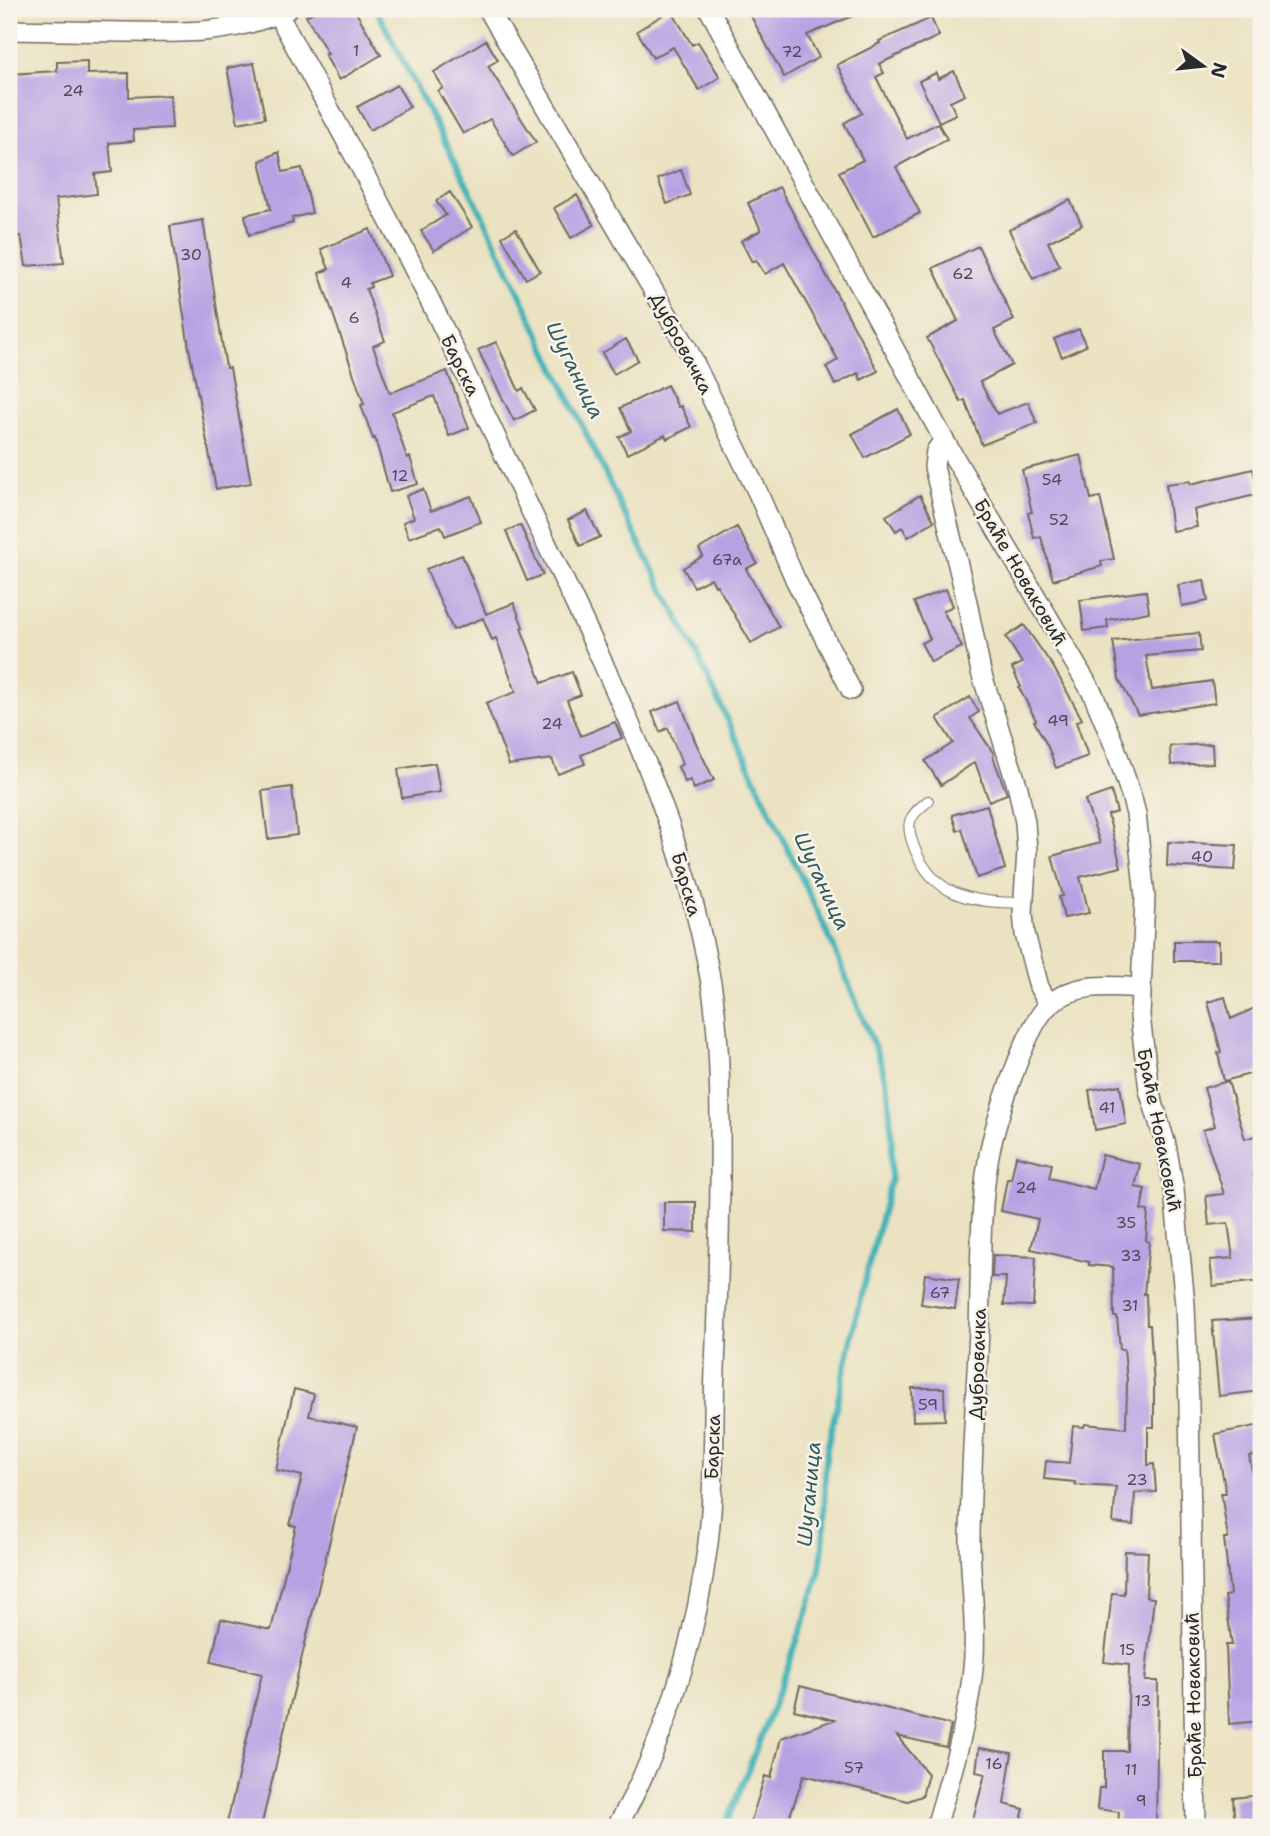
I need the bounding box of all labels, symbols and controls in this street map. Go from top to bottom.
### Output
north arrow [1168,32,1238,102]
house number: 1 [353,40,359,61]
house number: 72 [781,41,803,62]
text: N [1205,60,1233,81]
house number: 24 [62,80,84,101]
house number: 30 [180,244,202,265]
house number: 62 [952,263,974,284]
house number: 4 [340,272,352,293]
street label: Дубровачка [644,288,719,399]
house number: 6 [348,307,360,328]
water label: Шуганица [539,316,611,424]
street label: Барска [435,330,486,400]
house number: 12 [391,465,409,486]
house number: 54 [1042,469,1062,490]
street label: Браће Новаковић [968,494,1073,651]
house number: 52 [1049,509,1069,530]
house number: 67a [712,549,742,570]
house number: 49 [1047,710,1069,731]
house number: 24 [541,713,563,734]
water label: Шуганица [787,827,857,935]
house number: 40 [1191,846,1213,867]
street label: Барска [665,849,708,919]
street label: Браће Новаковић [1131,1046,1188,1214]
house number: 41 [1098,1097,1116,1118]
house number: 24 [1015,1177,1037,1198]
house number: 35 [1116,1212,1136,1233]
house number: 33 [1120,1245,1142,1266]
house number: 67 [930,1282,950,1303]
house number: 31 [1121,1295,1139,1316]
street label: Дубровачка [963,1307,992,1421]
house number: 59 [918,1394,938,1415]
street label: Барска [699,1414,726,1480]
water label: Шуганица [790,1440,828,1548]
house number: 23 [1126,1469,1148,1490]
street label: Браће Новаковић [1180,1612,1207,1778]
house number: 15 [1119,1639,1135,1660]
house number: 13 [1134,1690,1152,1711]
house number: 16 [985,1753,1003,1774]
house number: 57 [844,1757,864,1778]
house number: 11 [1125,1759,1137,1780]
house number: 9 [1135,1790,1147,1811]

